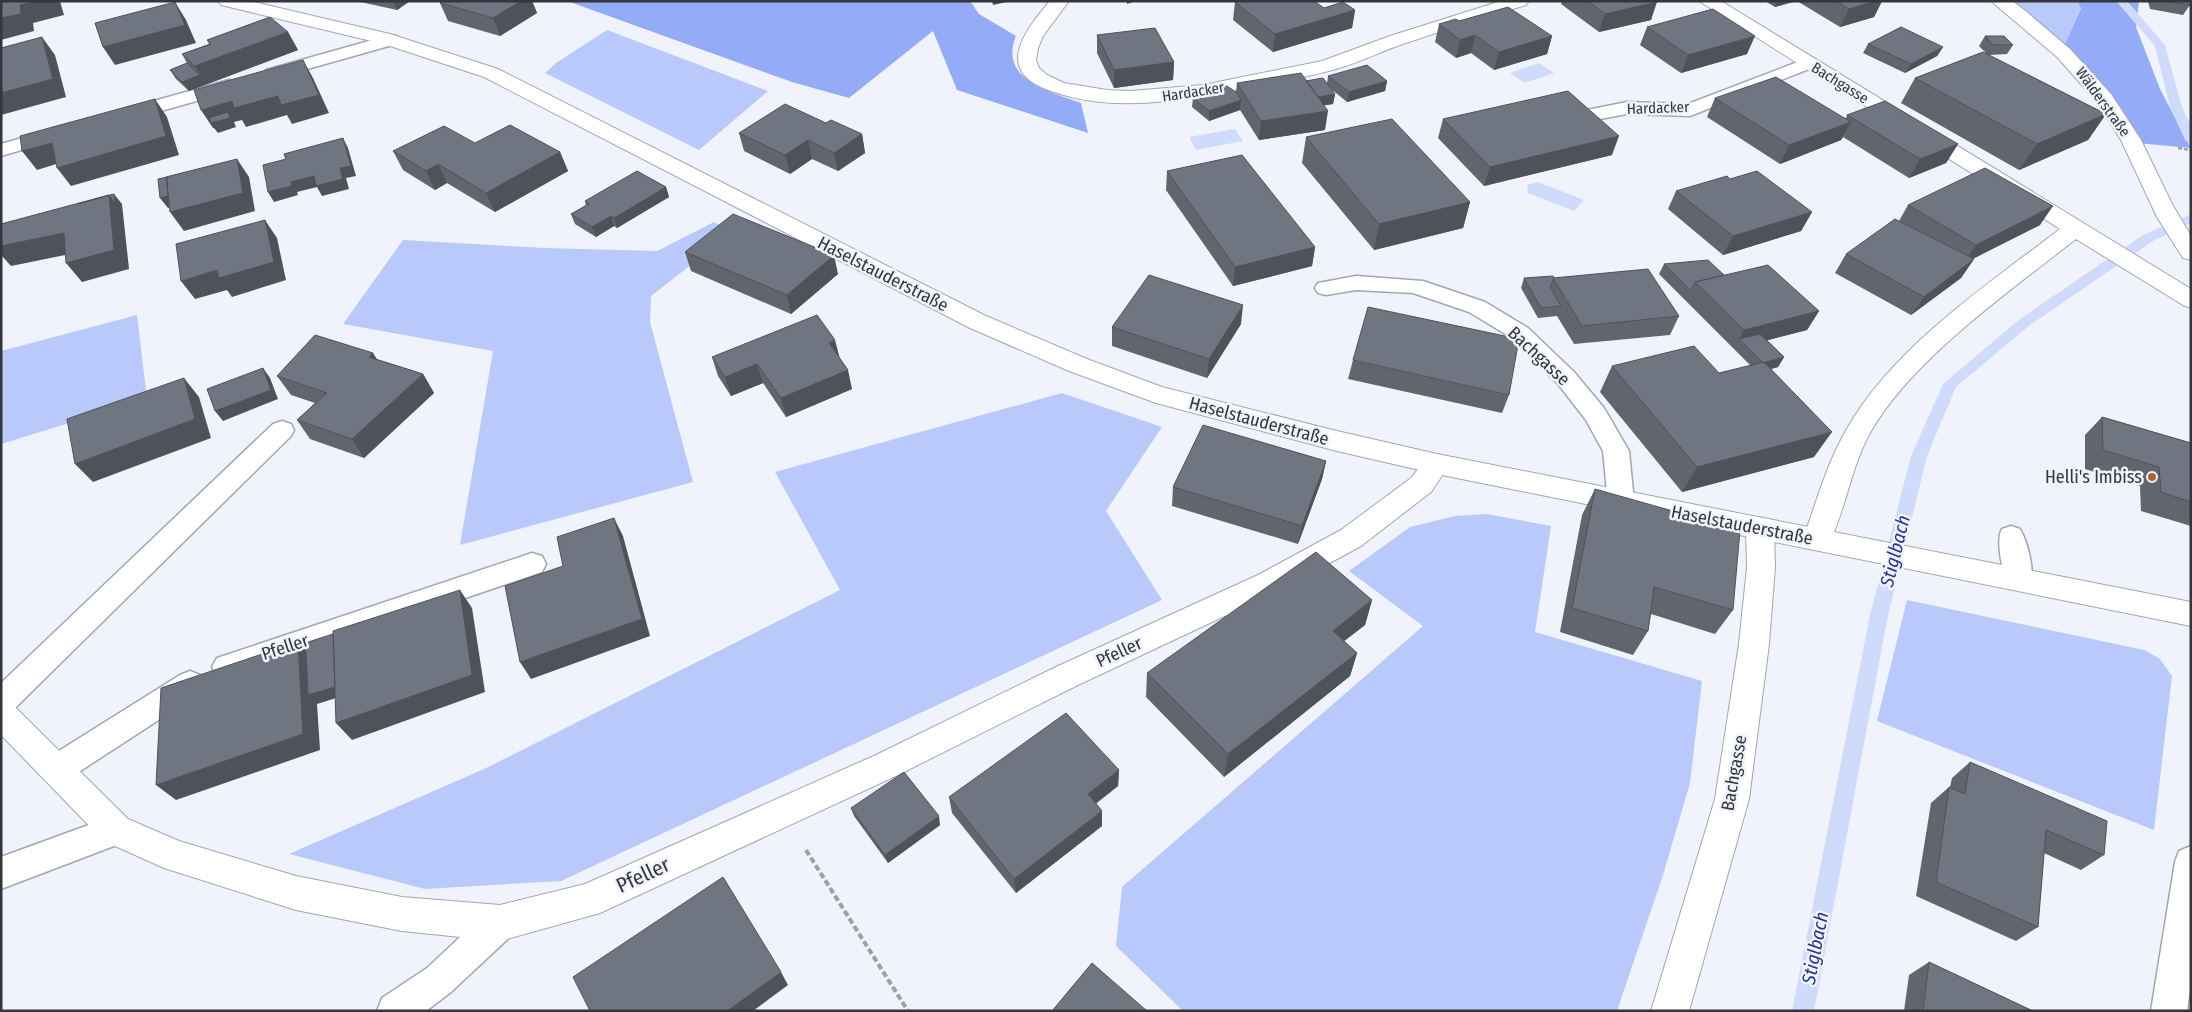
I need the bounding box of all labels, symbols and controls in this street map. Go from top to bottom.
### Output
street label: Bachgasse [1808,58,1872,108]
street label: Wälderstraße [2072,64,2134,140]
street label: Hardacker [1161,78,1226,106]
street label: Hardacker [1626,98,1690,118]
street label: Haselstauderstraße [814,232,952,316]
street label: Bachgasse [1503,322,1575,390]
street label: Haselstauderstraße [1187,392,1331,450]
place label: Helli's Imbiss [2045,466,2142,488]
marker: Helli's Imbiss [2146,471,2158,483]
street label: Haselstauderstraße [1669,500,1815,550]
water label: Stiglbach [1875,513,1915,590]
street label: Pfeller [259,629,312,665]
street label: Pfeller [1093,632,1146,672]
street label: Bachgasse [1717,733,1752,813]
street label: Pfeller [612,851,675,899]
water label: Stiglbach [1797,910,1833,987]

